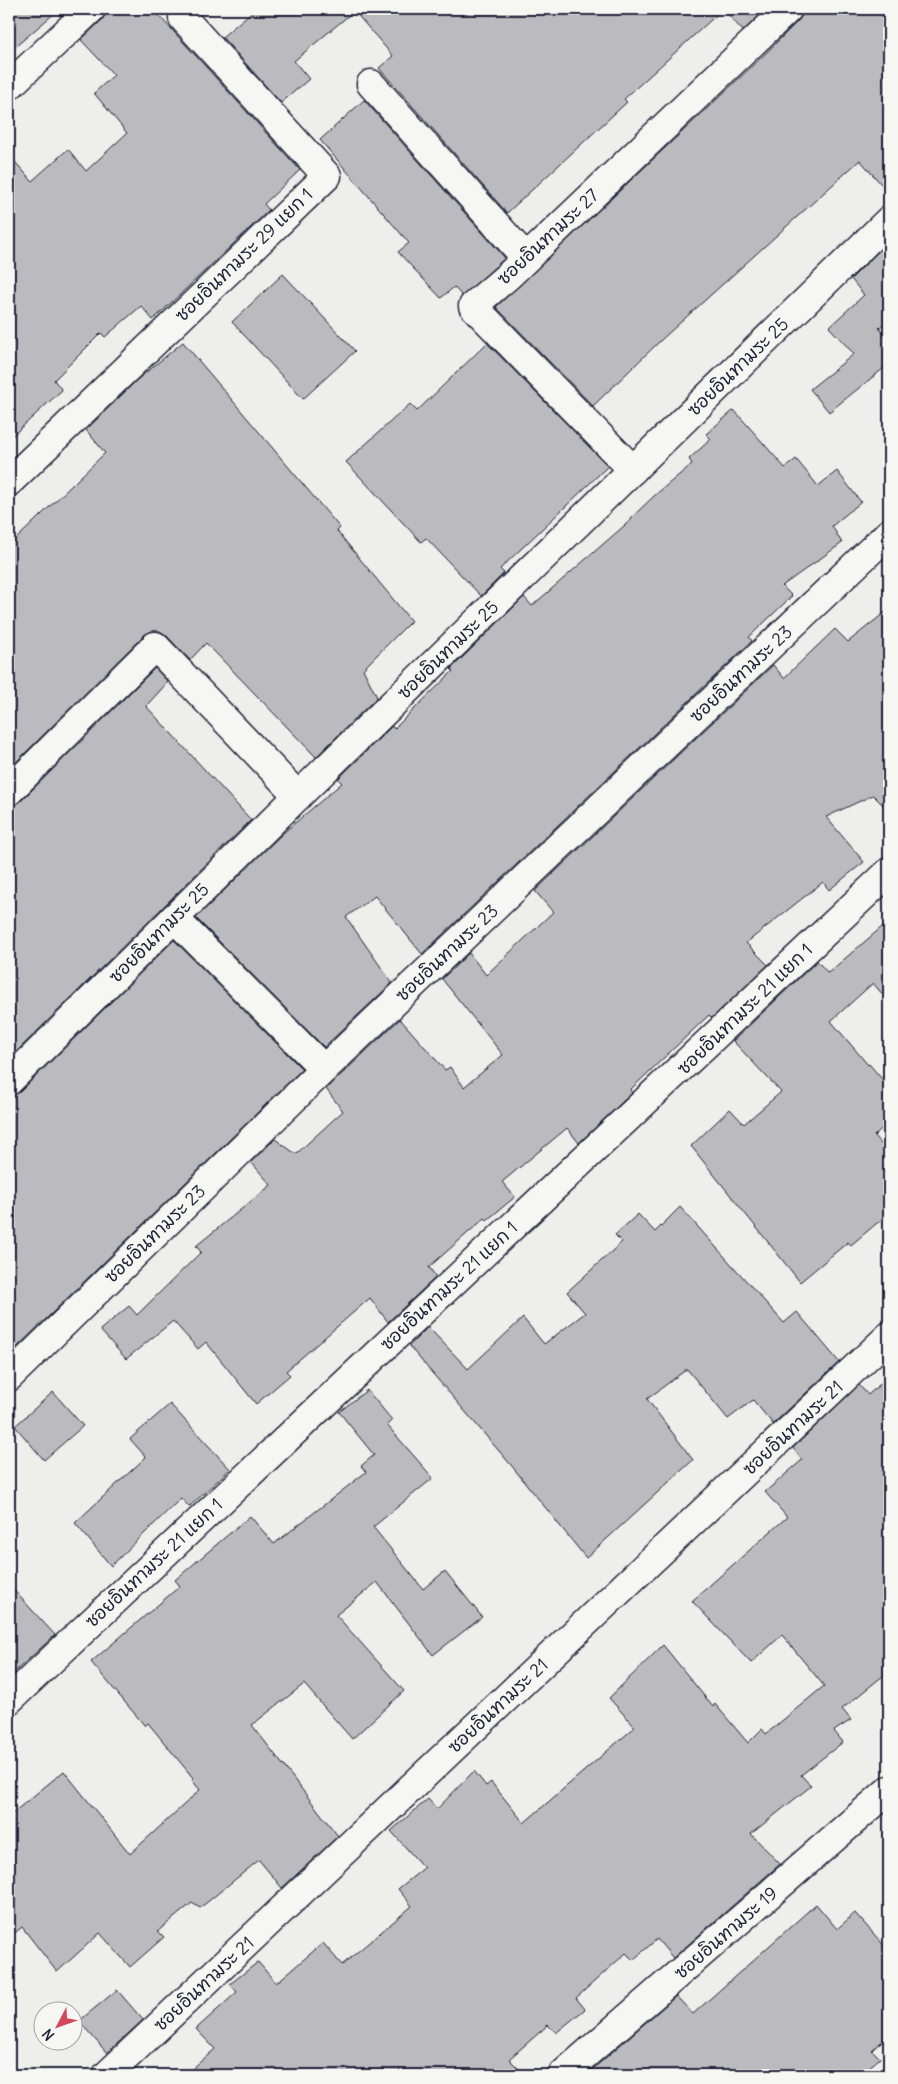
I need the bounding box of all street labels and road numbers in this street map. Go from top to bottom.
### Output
street label: ซอยอินทามระ 29 แยก 1 [170,183,317,326]
street label: ซอยอินทามระ 27 [492,184,603,290]
street label: ซอยอินทามระ 25 [682,312,793,421]
street label: ซอยอินทามระ 25 [392,595,503,704]
street label: ซอยอินทามระ 23 [685,620,797,727]
street label: ซอยอินทามระ 25 [104,878,214,988]
street label: ซอยอินทามระ 23 [391,899,503,1006]
street label: ซอยอินทามระ 21 แยก 1 [672,938,817,1079]
street label: ซอยอินทามระ 23 [99,1180,210,1288]
street label: ซอยอินทามระ 21 แยก 1 [375,1216,522,1355]
street label: ซอยอินทามระ 21 [738,1375,848,1480]
street label: ซอยอินทามระ 21 แยก 1 [80,1493,227,1632]
street label: ซอยอินทามระ 21 [443,1653,553,1758]
street label: ซอยอินทามระ 19 [669,1881,782,1984]
street label: ซอยอินทามระ 21 [149,1931,259,2036]

